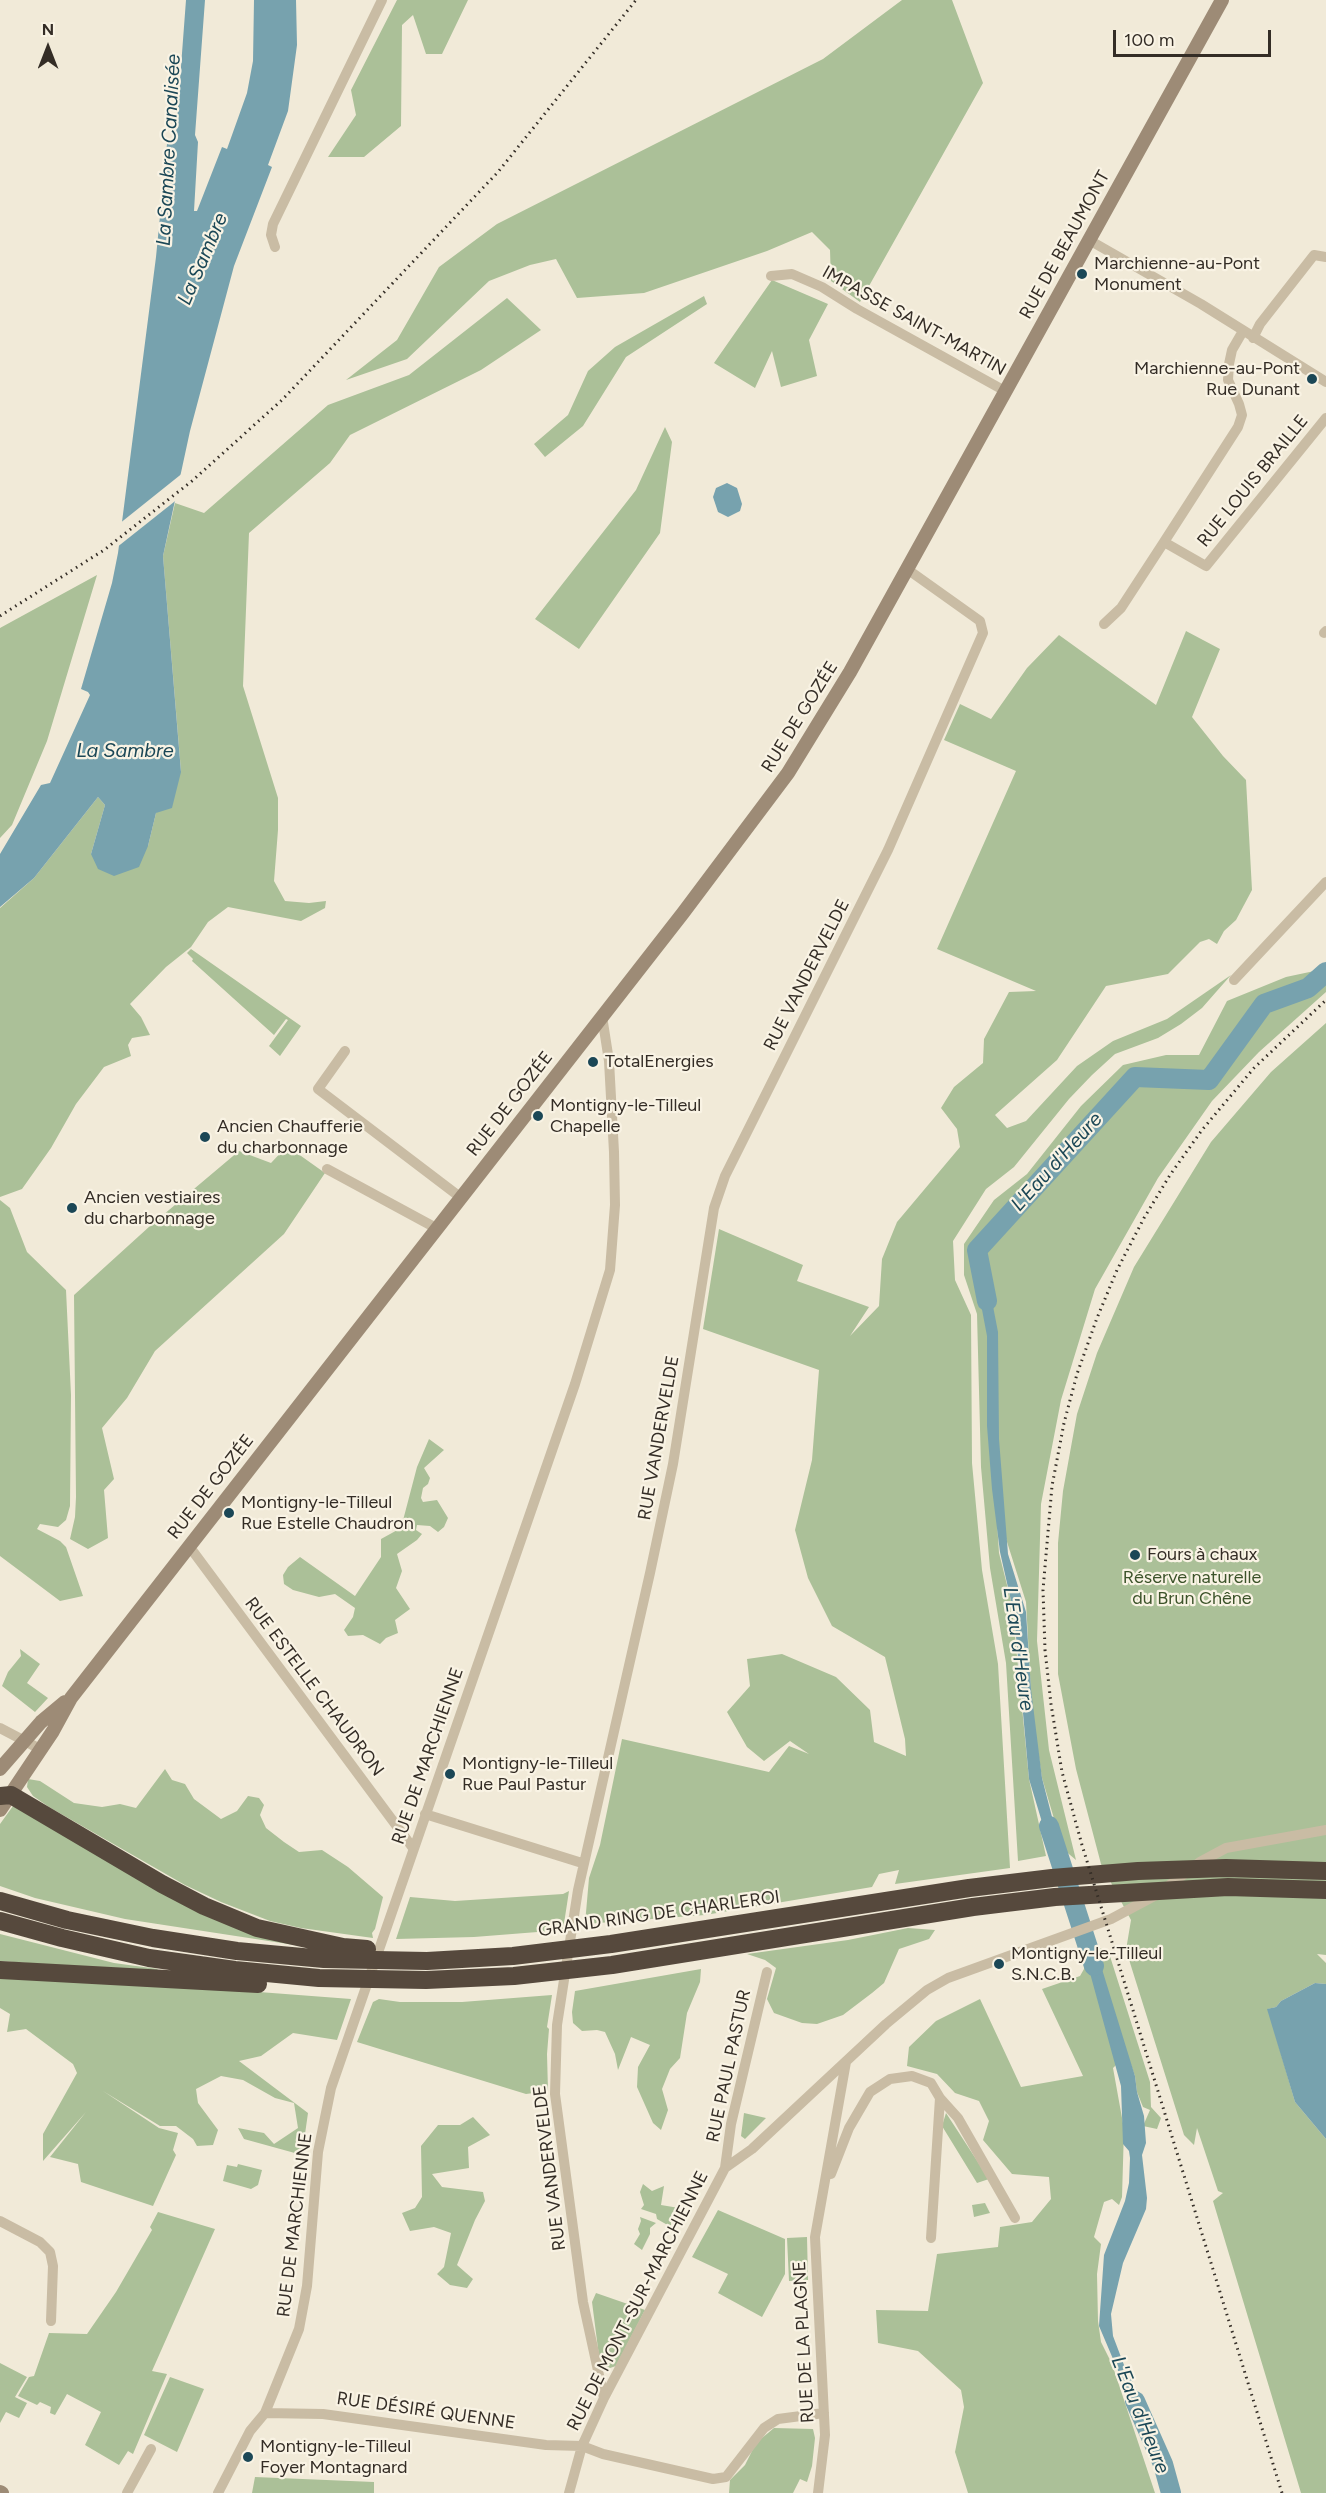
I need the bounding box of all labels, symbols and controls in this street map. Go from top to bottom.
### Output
north arrow [18,18,78,78]
scale bar [1116,18,1274,56]
text: N [42,20,54,39]
text: 100 m [1124,29,1174,51]
water label: La Sambre Canalisée [152,54,186,246]
street label: RUE DE BEAUMONT [1015,167,1115,323]
water label: La Sambre [173,209,233,309]
place label: Marchienne-au-Pont Monument [1094,253,1260,296]
street label: IMPASSE SAINT-MARTIN [818,261,1010,381]
marker: Marchienne-au-Pont Monument [1075,267,1089,281]
place label: Marchienne-au-Pont Rue Dunant [1134,358,1300,400]
marker: Marchienne-au-Pont Rue Dunant [1305,372,1319,386]
street label: RUE LOUIS BRAILLE [1193,411,1313,551]
street label: RUE DE GOZÉE [757,657,843,777]
water label: La Sambre [76,739,174,763]
street label: RUE VANDERVELDE [760,896,854,1054]
street label: RUE DE GOZÉE [462,1047,558,1161]
place label: TotalEnergies [605,1051,714,1073]
marker: TotalEnergies [586,1055,600,1069]
place label: Montigny-le-Tilleul Chapelle [550,1095,701,1138]
water label: L'Eau d'Heure [1006,1108,1108,1216]
marker: Montigny-le-Tilleul Chapelle [531,1109,545,1123]
place label: Ancien Chaufferie du charbonnage [217,1116,363,1158]
marker: Ancien Chaufferie du charbonnage [198,1130,212,1144]
place label: Ancien vestiaires du charbonnage [84,1187,220,1230]
marker: Ancien vestiaires du charbonnage [65,1201,79,1215]
street label: RUE VANDERVELDE [634,1354,684,1522]
street label: RUE DE GOZÉE [163,1430,259,1544]
place label: Montigny-le-Tilleul Rue Estelle Chaudron [241,1492,414,1534]
marker: Montigny-le-Tilleul Rue Estelle Chaudron [222,1506,236,1520]
place label: Fours à chaux [1147,1544,1257,1566]
marker: Fours à chaux [1128,1548,1142,1562]
park label: Réserve naturelle du Brun Chêne [1123,1567,1261,1610]
water label: L'Eau d'Heure [997,1586,1039,1712]
street label: RUE ESTELLE CHAUDRON [240,1593,388,1781]
street label: RUE DE MARCHIENNE [388,1665,468,1847]
place label: Montigny-le-Tilleul Rue Paul Pastur [462,1753,613,1796]
marker: Montigny-le-Tilleul Rue Paul Pastur [443,1767,457,1781]
street label: GRAND RING DE CHARLEROI [537,1886,781,1942]
place label: Montigny-le-Tilleul S.N.C.B. [1011,1943,1162,1986]
marker: Montigny-le-Tilleul S.N.C.B. [992,1957,1006,1971]
street label: RUE PAUL PASTUR [702,1988,756,2144]
street label: RUE VANDERVELDE [529,2084,571,2252]
street label: RUE DE MARCHIENNE [273,2131,317,2319]
street label: RUE DE MONT-SUR-MARCHIENNE [563,2167,713,2435]
street label: RUE DE LA PLAGNE [789,2260,819,2424]
water label: L'Eau d'Heure [1106,2353,1174,2477]
street label: RUE DÉSIRÉ QUENNE [335,2388,517,2434]
place label: Montigny-le-Tilleul Foyer Montagnard [260,2436,411,2478]
marker: Montigny-le-Tilleul Foyer Montagnard [241,2450,255,2464]

